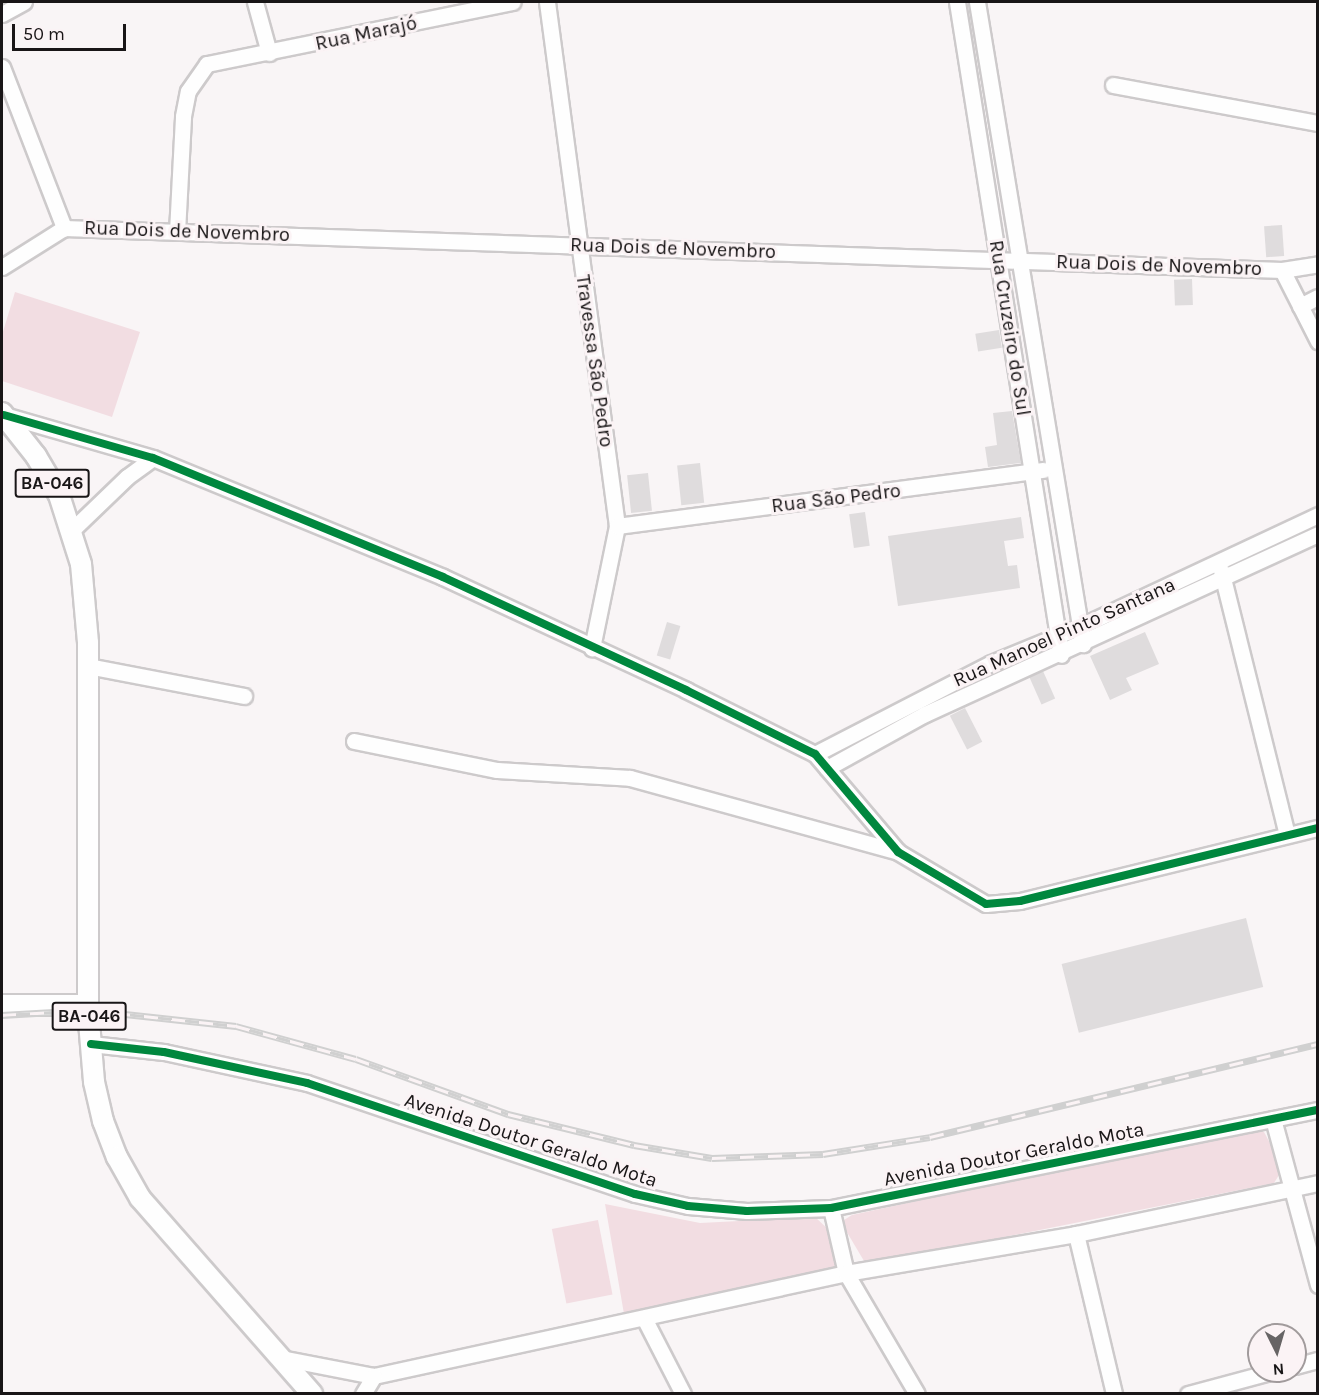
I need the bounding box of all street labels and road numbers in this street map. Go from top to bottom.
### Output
street label: Rua Marajó [313,11,419,55]
street label: Rua Dois de Novembro [84,215,290,247]
street label: Rua Dois de Novembro [570,232,776,264]
street label: Rua Cruzeiro do Sul [984,238,1036,418]
street label: Rua Dois de Novembro [1056,249,1262,281]
street label: Travessa São Pedro [571,273,619,449]
road number: BA-046 [14,468,90,498]
street label: Rua São Pedro [770,478,902,518]
street label: Rua Manoel Pinto Santana [949,572,1179,692]
road number: BA-046 [52,1001,127,1031]
street label: Avenida Doutor Geraldo Mota [401,1088,661,1192]
street label: Avenida Doutor Geraldo Mota [882,1117,1146,1191]

